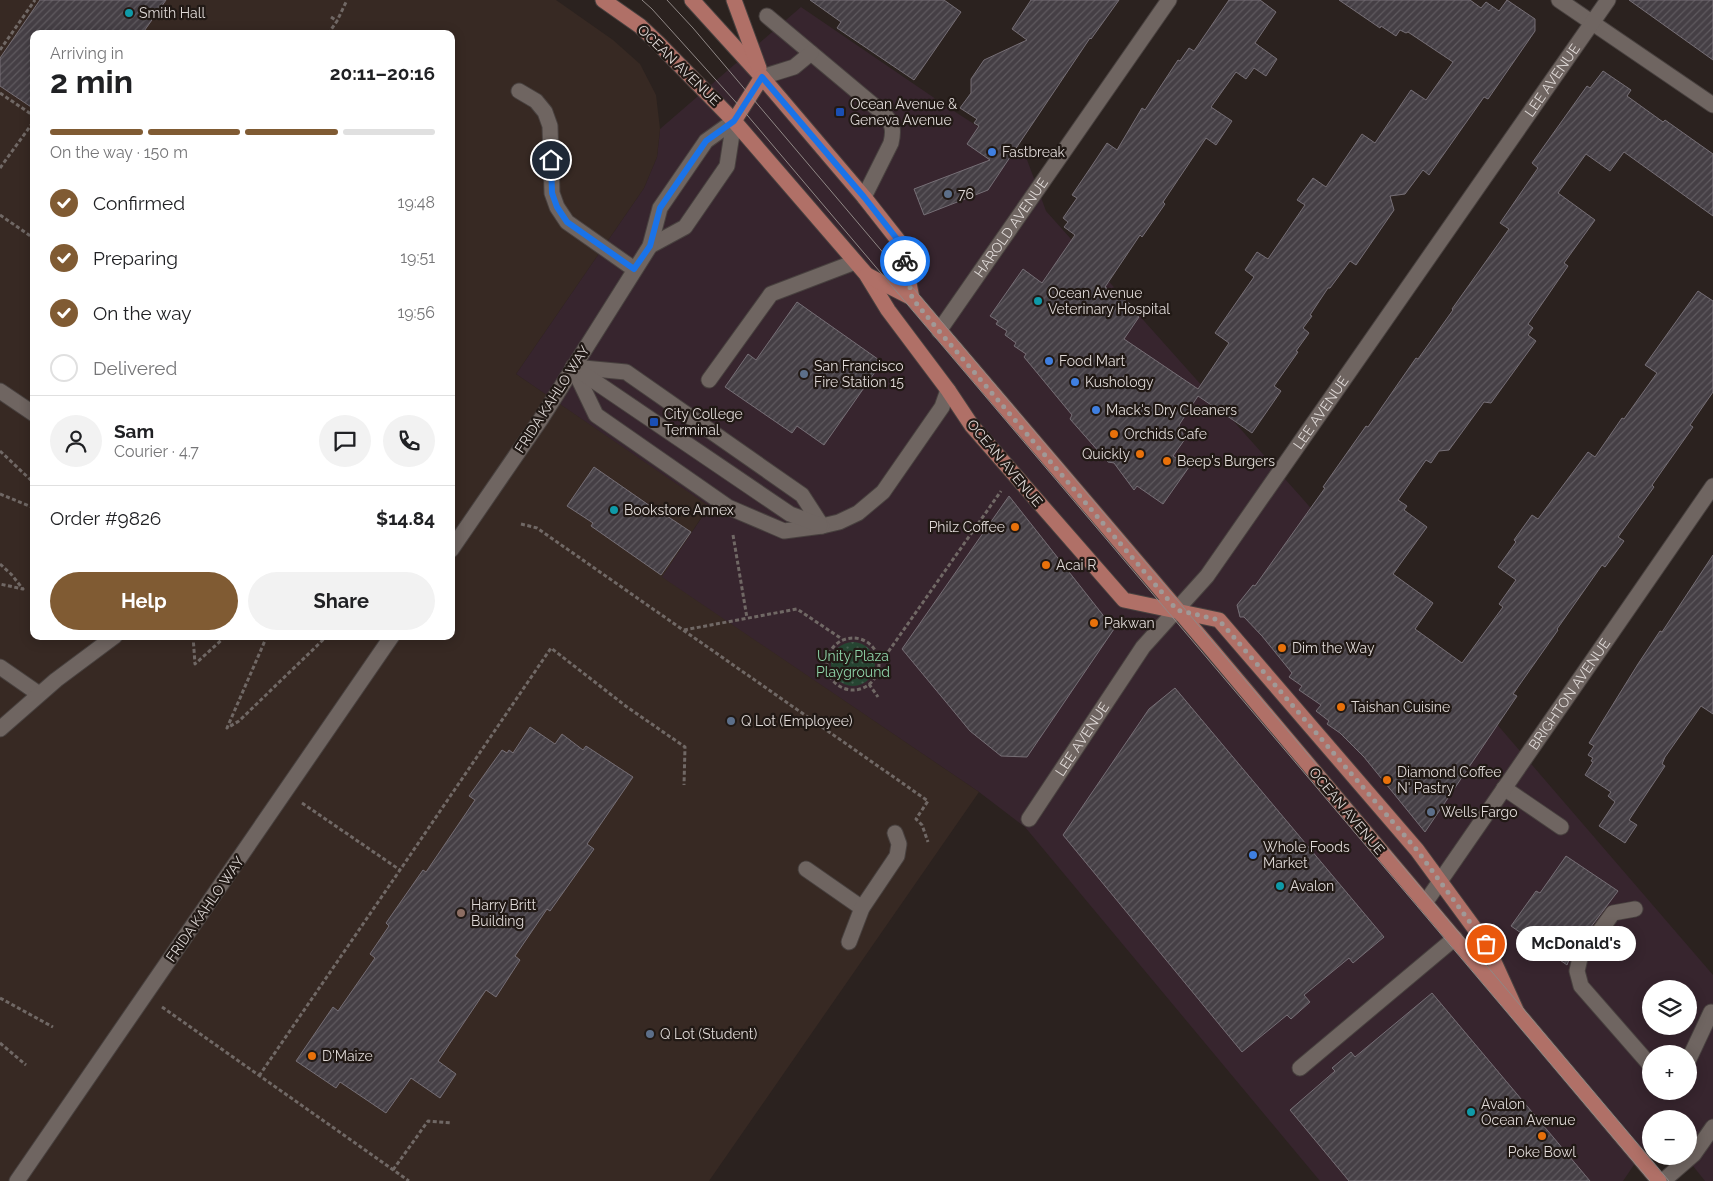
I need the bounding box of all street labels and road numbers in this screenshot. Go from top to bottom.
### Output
street label: OCEAN AVENUE [634,22,724,108]
street label: LEE AVENUE [1521,41,1583,120]
street label: HAROLD AVENUE [971,175,1051,280]
street label: FRIDA KAHLO WAY [511,342,593,456]
street label: LEE AVENUE [1290,373,1352,452]
street label: OCEAN AVENUE [964,416,1046,510]
street label: BRIGHTON AVENUE [1525,635,1613,753]
street label: LEE AVENUE [1052,699,1112,779]
street label: OCEAN AVENUE [1306,764,1388,858]
street label: FRIDA KAHLO WAY [163,853,247,965]

